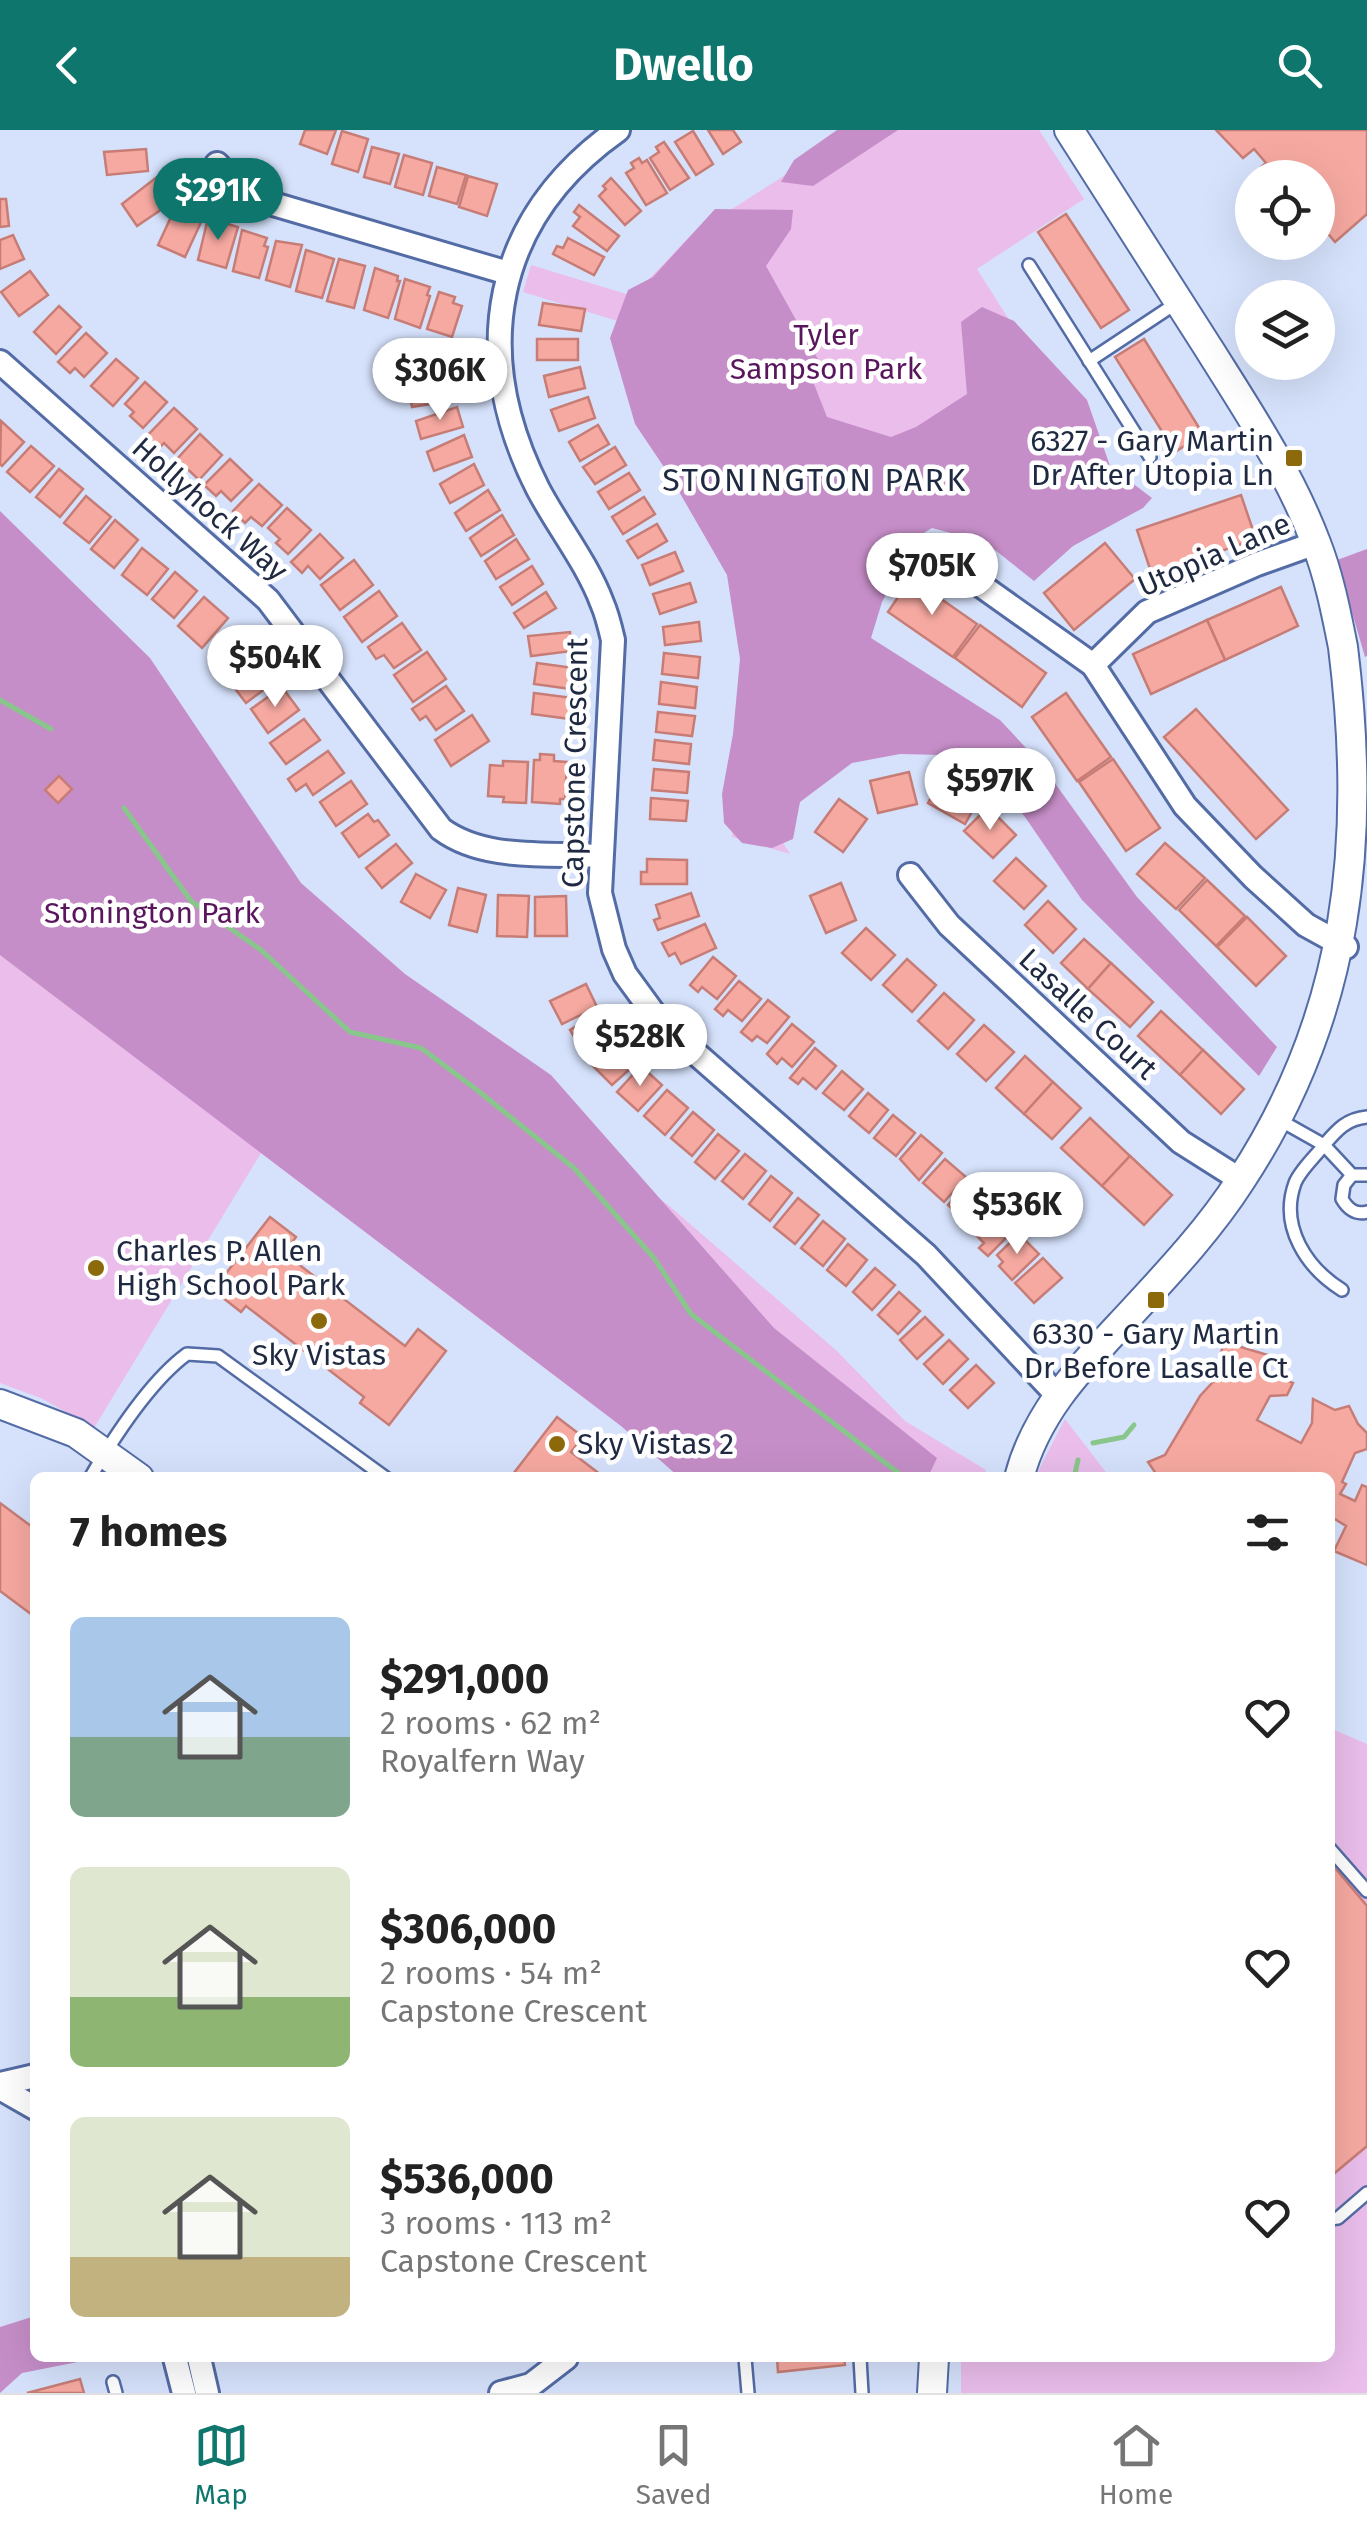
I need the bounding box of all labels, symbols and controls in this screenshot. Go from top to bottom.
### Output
icon: back [40,38,95,93]
text: Dwello [613,38,754,92]
icon: search [1272,38,1327,93]
pin: $291K [148,158,288,243]
map controls [1235,160,1335,380]
button: locate [1235,160,1335,260]
text: $291K [175,171,261,209]
button: layers [1235,280,1335,380]
park label: Tyler Sampson Park [730,317,923,387]
pin: $306K [370,338,510,423]
text: $306K [394,351,486,389]
place label: 6327 - Gary Martin Dr After Utopia Ln [1030,423,1274,493]
street label: Hollyhock Way [125,430,295,589]
marker: 6327 - Gary Martin Dr After Utopia Ln [1283,447,1305,469]
district label: STONINGTON PARK [662,461,968,499]
street label: Utopia Lane [1132,505,1296,605]
pin: $705K [862,533,1002,618]
text: $705K [888,546,976,584]
pin: $504K [205,625,345,710]
street label: Capstone Crescent [555,637,595,888]
text: $504K [229,638,321,676]
pin: $597K [920,748,1060,833]
text: $597K [946,761,1034,799]
park label: Stonington Park [44,895,261,931]
street label: Lasalle Court [1011,941,1165,1087]
pin: $528K [570,1004,710,1089]
text: $528K [595,1017,685,1055]
pin: $536K [947,1172,1087,1257]
text: $536K [972,1185,1062,1223]
place label: Charles P. Allen High School Park [116,1233,346,1303]
marker: Charles P. Allen High School Park [85,1257,107,1279]
marker: 6330 - Gary Martin Dr Before Lasalle Ct [1145,1289,1167,1311]
marker: Sky Vistas [308,1310,330,1332]
place label: 6330 - Gary Martin Dr Before Lasalle Ct [1024,1316,1288,1386]
place label: Sky Vistas [252,1337,386,1373]
place label: Sky Vistas 2 [577,1426,734,1462]
marker: Sky Vistas 2 [546,1433,568,1455]
icon: filters [1240,1505,1295,1560]
text: 7 homes [70,1507,227,1557]
text: $291,000 [380,1654,549,1704]
icon: home [150,1657,270,1777]
icon: heart [1240,1690,1295,1745]
text: 2 rooms · 62 m² [380,1704,601,1742]
text: Royalfern Way [380,1742,585,1780]
text: $306,000 [380,1904,556,1954]
icon: home [150,1907,270,2027]
icon: heart [1240,1940,1295,1995]
text: 2 rooms · 54 m² [380,1954,602,1992]
text: Capstone Crescent [380,1992,647,2030]
text: $536,000 [380,2154,554,2204]
icon: home [150,2157,270,2277]
icon: heart [1240,2190,1295,2245]
text: 3 rooms · 113 m² [380,2204,612,2242]
text: Capstone Crescent [380,2242,647,2280]
tab: Map [194,2418,249,2511]
tab: Saved [636,2418,712,2511]
tab: Home [1099,2418,1173,2511]

